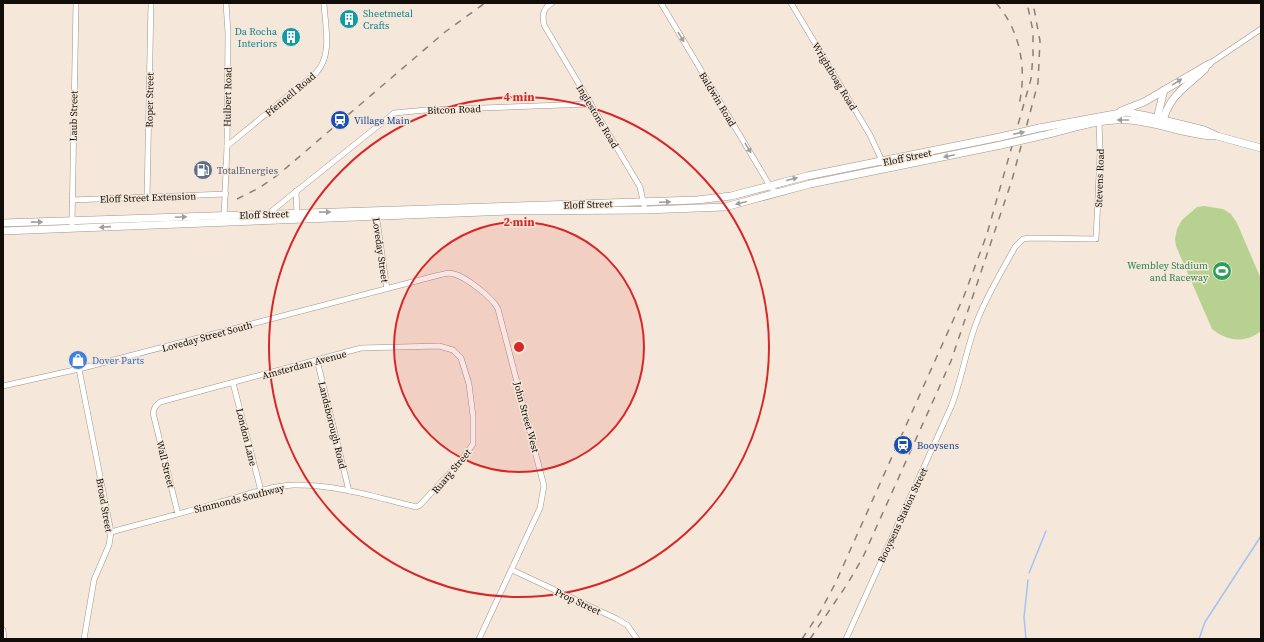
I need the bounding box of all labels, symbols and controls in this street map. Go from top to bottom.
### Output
place label: Sheetmetal Crafts [363,7,413,32]
building icon: Sheetmetal Crafts [338,8,360,30]
place label: Da Rocha Interiors [235,25,278,50]
building icon: Da Rocha Interiors [280,26,302,48]
one-way arrow [678,31,685,43]
street label: Wrightboag Road [809,40,860,113]
street label: Hulbert Road [220,67,235,127]
street label: Ffennell Road [262,69,319,119]
street label: Baldwin Road [696,70,739,129]
street label: Roper Street [143,72,156,128]
one-way arrow [1171,78,1183,85]
street label: Inglestone Road [573,82,622,151]
text: 4 min [503,89,535,105]
street label: Laub Street [67,90,80,142]
street label: Bitcon Road [427,102,482,117]
station icon: Village Main [329,109,351,131]
place label: Village Main [354,114,410,127]
one-way arrow [1116,117,1129,123]
one-way arrow [1013,129,1026,135]
one-way arrow [744,142,751,154]
street label: Eloff Street [882,146,933,169]
street label: Stevens Road [1092,148,1107,208]
one-way arrow [943,153,955,159]
fuel station icon: TotalEnergies [192,159,214,181]
place label: TotalEnergies [217,164,278,177]
one-way arrow [786,176,798,182]
street label: Eloff Street Extension [100,189,196,206]
street label: Eloff Street [563,197,614,212]
one-way arrow [659,198,671,205]
one-way arrow [735,201,747,207]
street label: Eloff Street [239,207,290,222]
one-way arrow [319,209,332,215]
one-way arrow [175,214,187,221]
text: 2 min [503,214,535,230]
street label: Loveday Street [370,217,392,284]
one-way arrow [31,219,44,225]
one-way arrow [99,223,111,230]
place label: Wembley Stadium and Raceway [1127,259,1209,284]
sports icon: Wembley Stadium and Raceway [1211,260,1233,282]
street label: Loveday Street South [160,318,254,355]
centre of rings [512,340,526,354]
street label: Amsterdam Avenue [260,347,348,382]
shop icon: Dover Parts [67,349,89,371]
place label: Dover Parts [92,354,144,367]
street label: John Street West [511,379,542,455]
street label: Landsborough Road [315,380,350,470]
street label: London Lane [233,407,260,467]
station icon: Booysens [892,434,914,456]
street label: Wall Street [153,439,178,490]
place label: Booysens [917,439,959,452]
street label: Ruarg Street [429,446,474,496]
street label: Booysens Station Street [875,465,931,565]
street label: Broad Street [93,477,116,534]
street label: Simmonds Southway [192,481,287,516]
street label: Prop Street [553,585,604,618]

